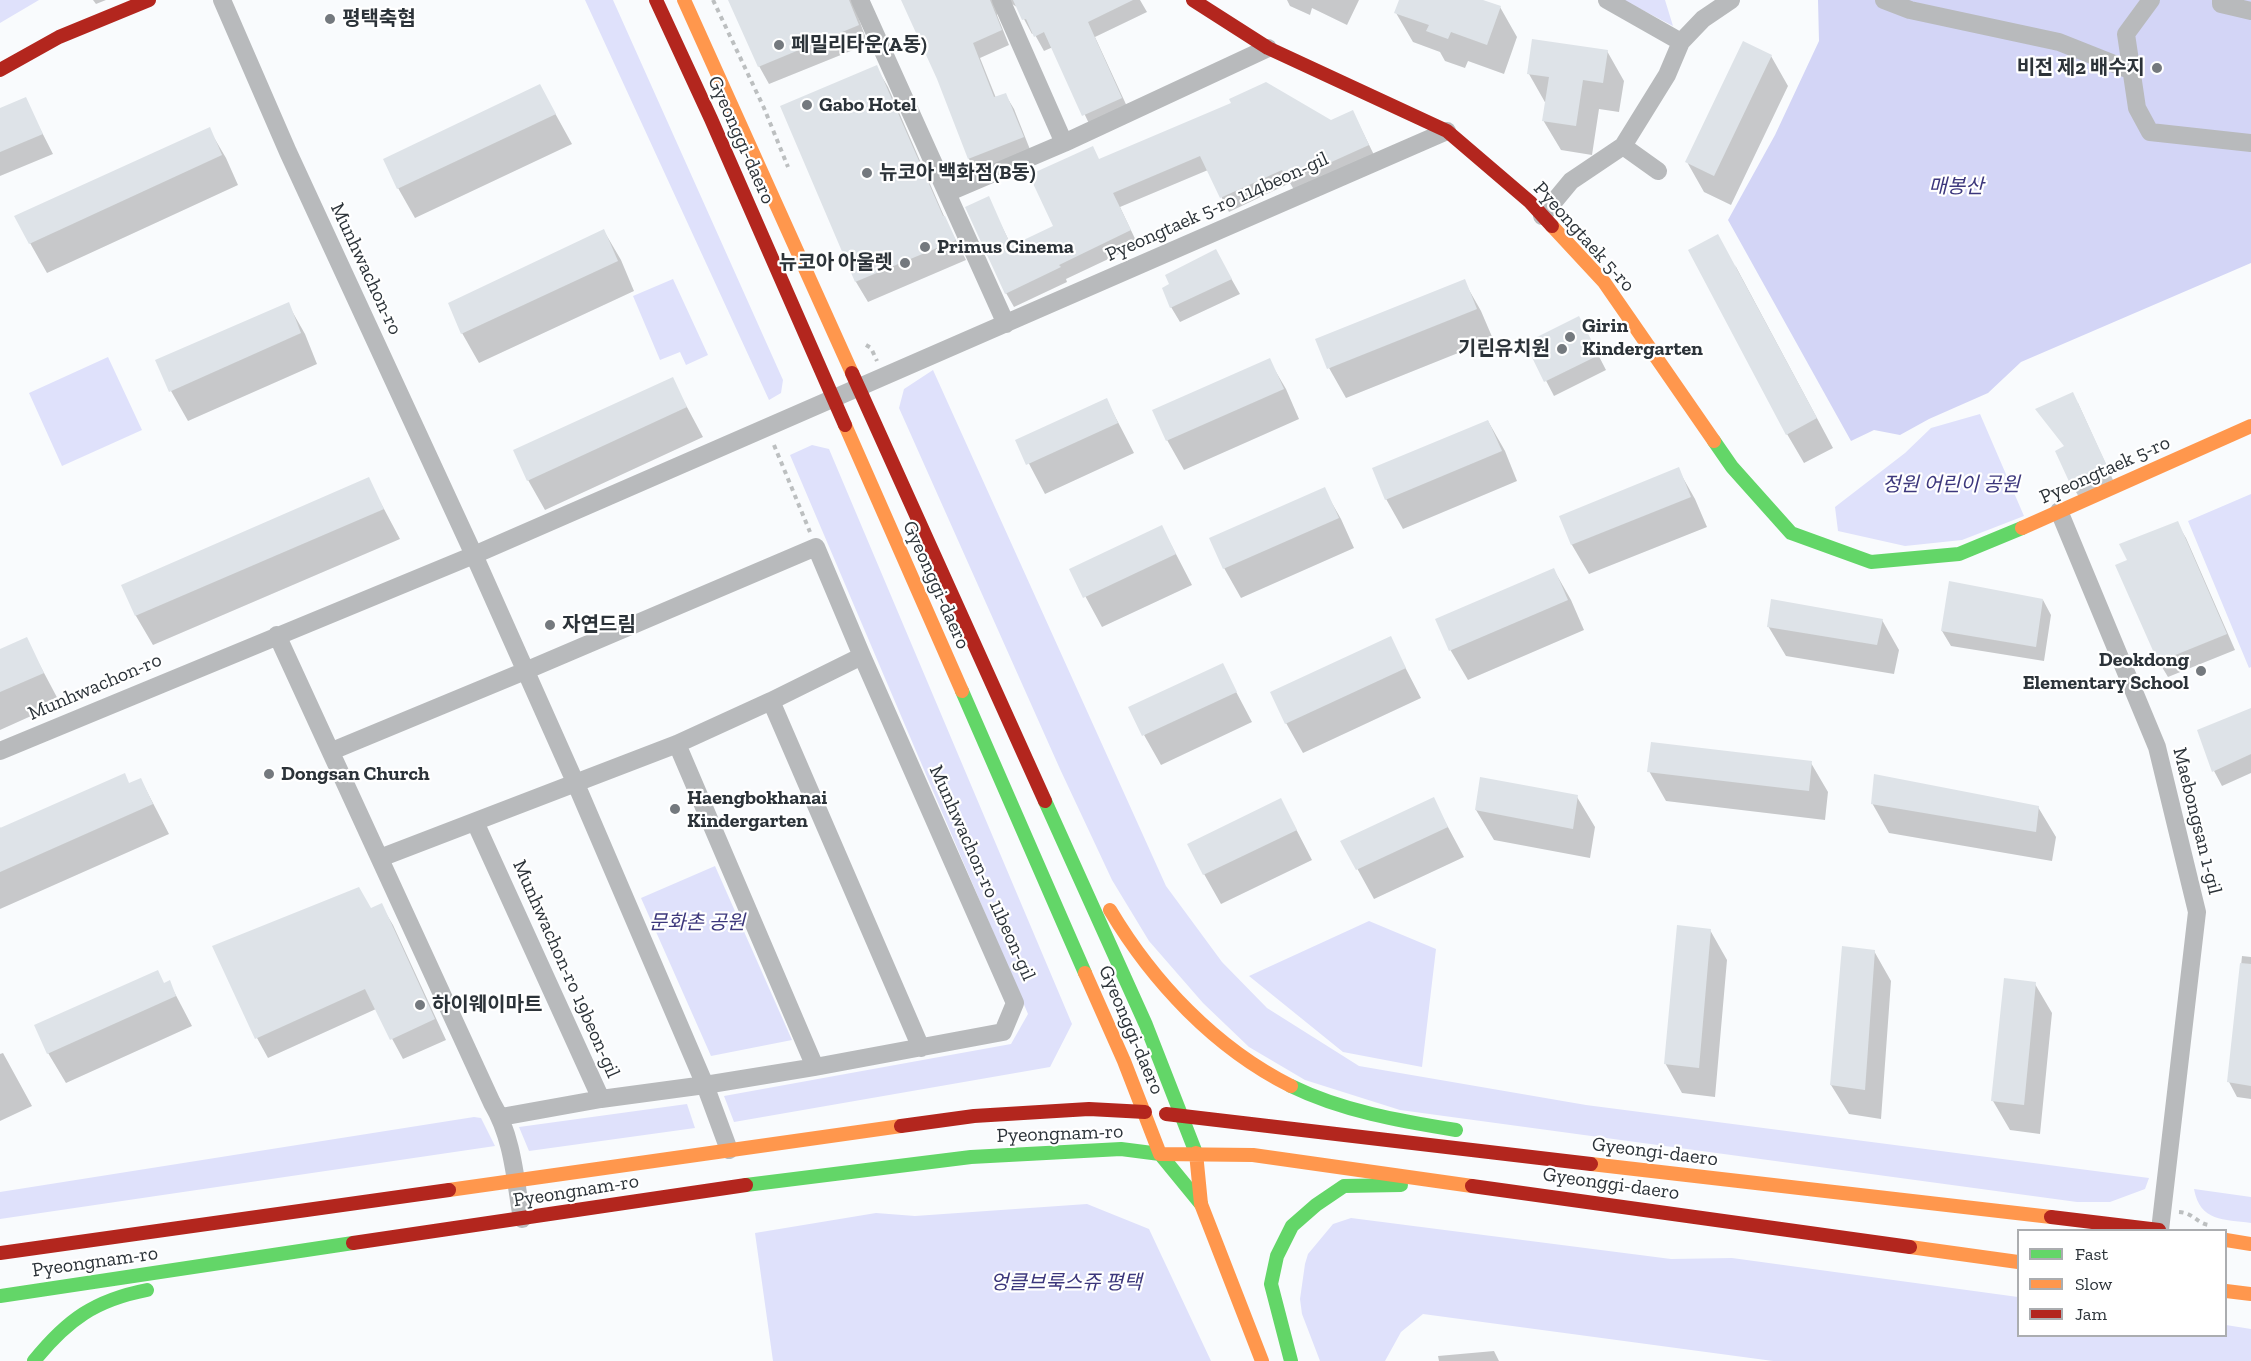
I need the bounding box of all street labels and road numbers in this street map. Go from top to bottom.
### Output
street label: Gyeonggi-daero [702,72,780,208]
street label: Pyeongtaek 5-ro 114beon-gil [1102,147,1332,267]
street label: Pyeongtaek 5-ro [1528,177,1640,297]
street label: Munhwachon-ro [325,199,407,339]
street label: Pyeongtaek 5-ro [2036,431,2174,509]
street label: Gyeonggi-daero [897,517,975,653]
street label: Munhwachon-ro [25,648,165,726]
street label: Maebongsan 1-gil [2167,745,2227,897]
street label: Munhwachon-ro 11beon-gil [924,762,1040,984]
street label: Munhwachon-ro 19beon-gil [507,856,625,1082]
street label: Gyeonggi-daero [1093,962,1169,1098]
street label: Pyeongnam-ro [996,1120,1124,1148]
street label: Gyeongi-daero [1591,1132,1719,1172]
street label: Gyeonggi-daero [1541,1163,1681,1205]
street label: Pyeongnam-ro [511,1169,641,1213]
street label: Pyeongnam-ro [30,1241,160,1283]

